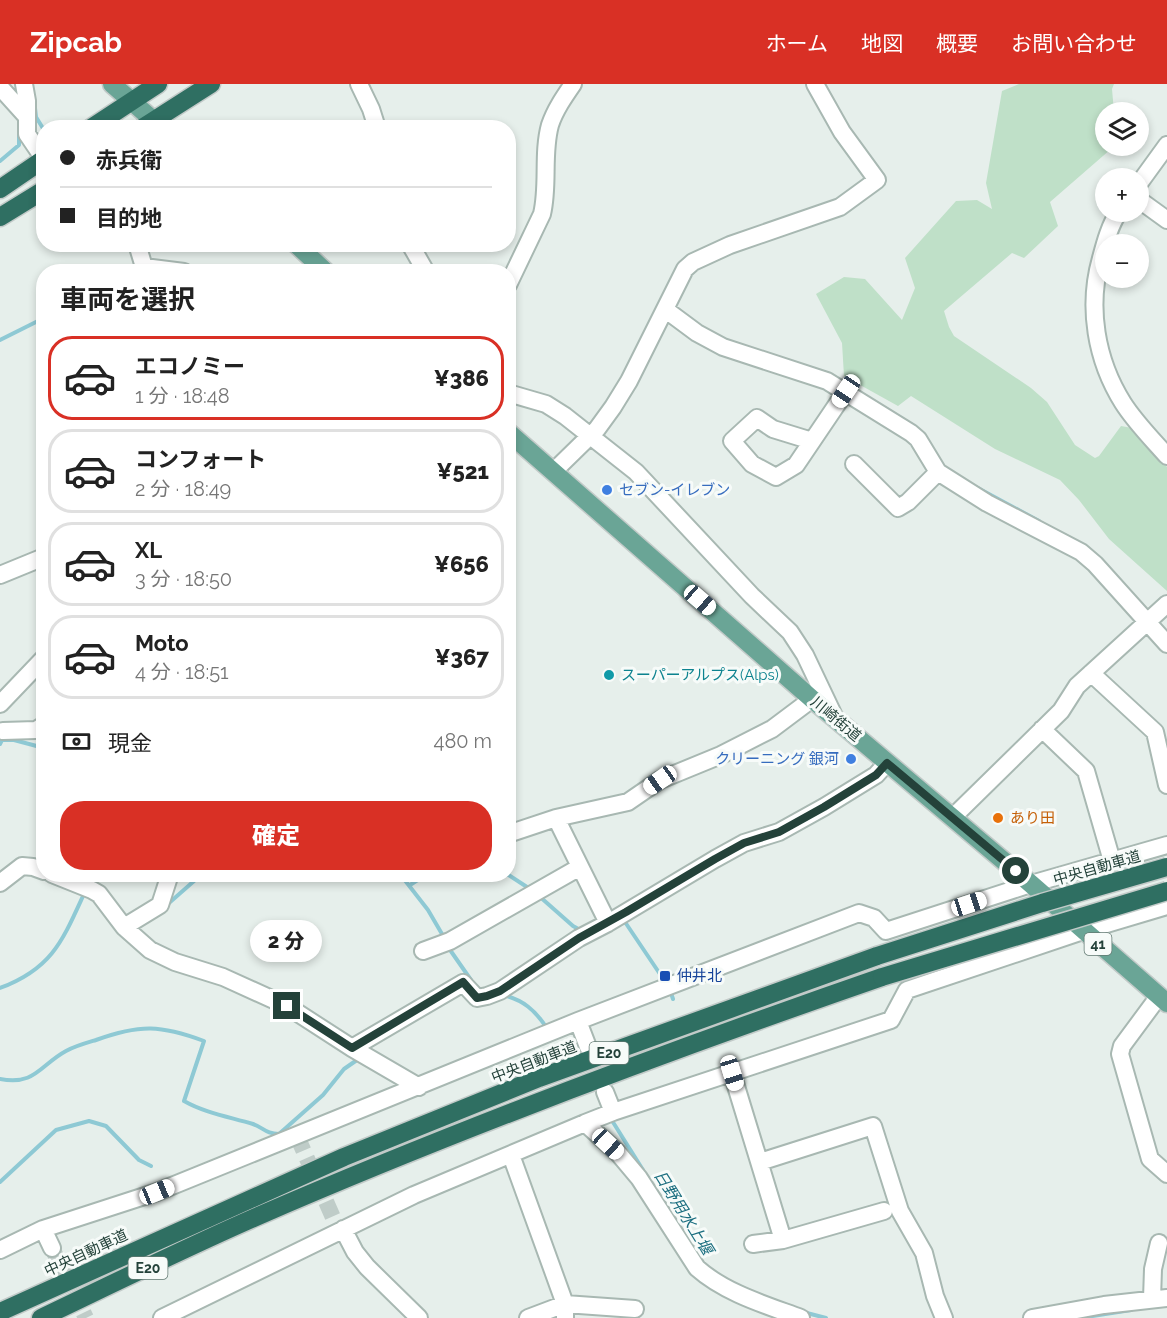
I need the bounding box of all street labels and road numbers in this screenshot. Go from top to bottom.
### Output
street label: 川崎街道 [807,693,865,745]
street label: 中央自動車道 [1051,847,1143,889]
road number: 41 [1084,933,1112,955]
street label: 中央自動車道 [489,1037,579,1087]
road number: E20 [590,1042,628,1064]
street label: 中央自動車道 [41,1226,131,1280]
road number: E20 [128,1257,168,1279]

